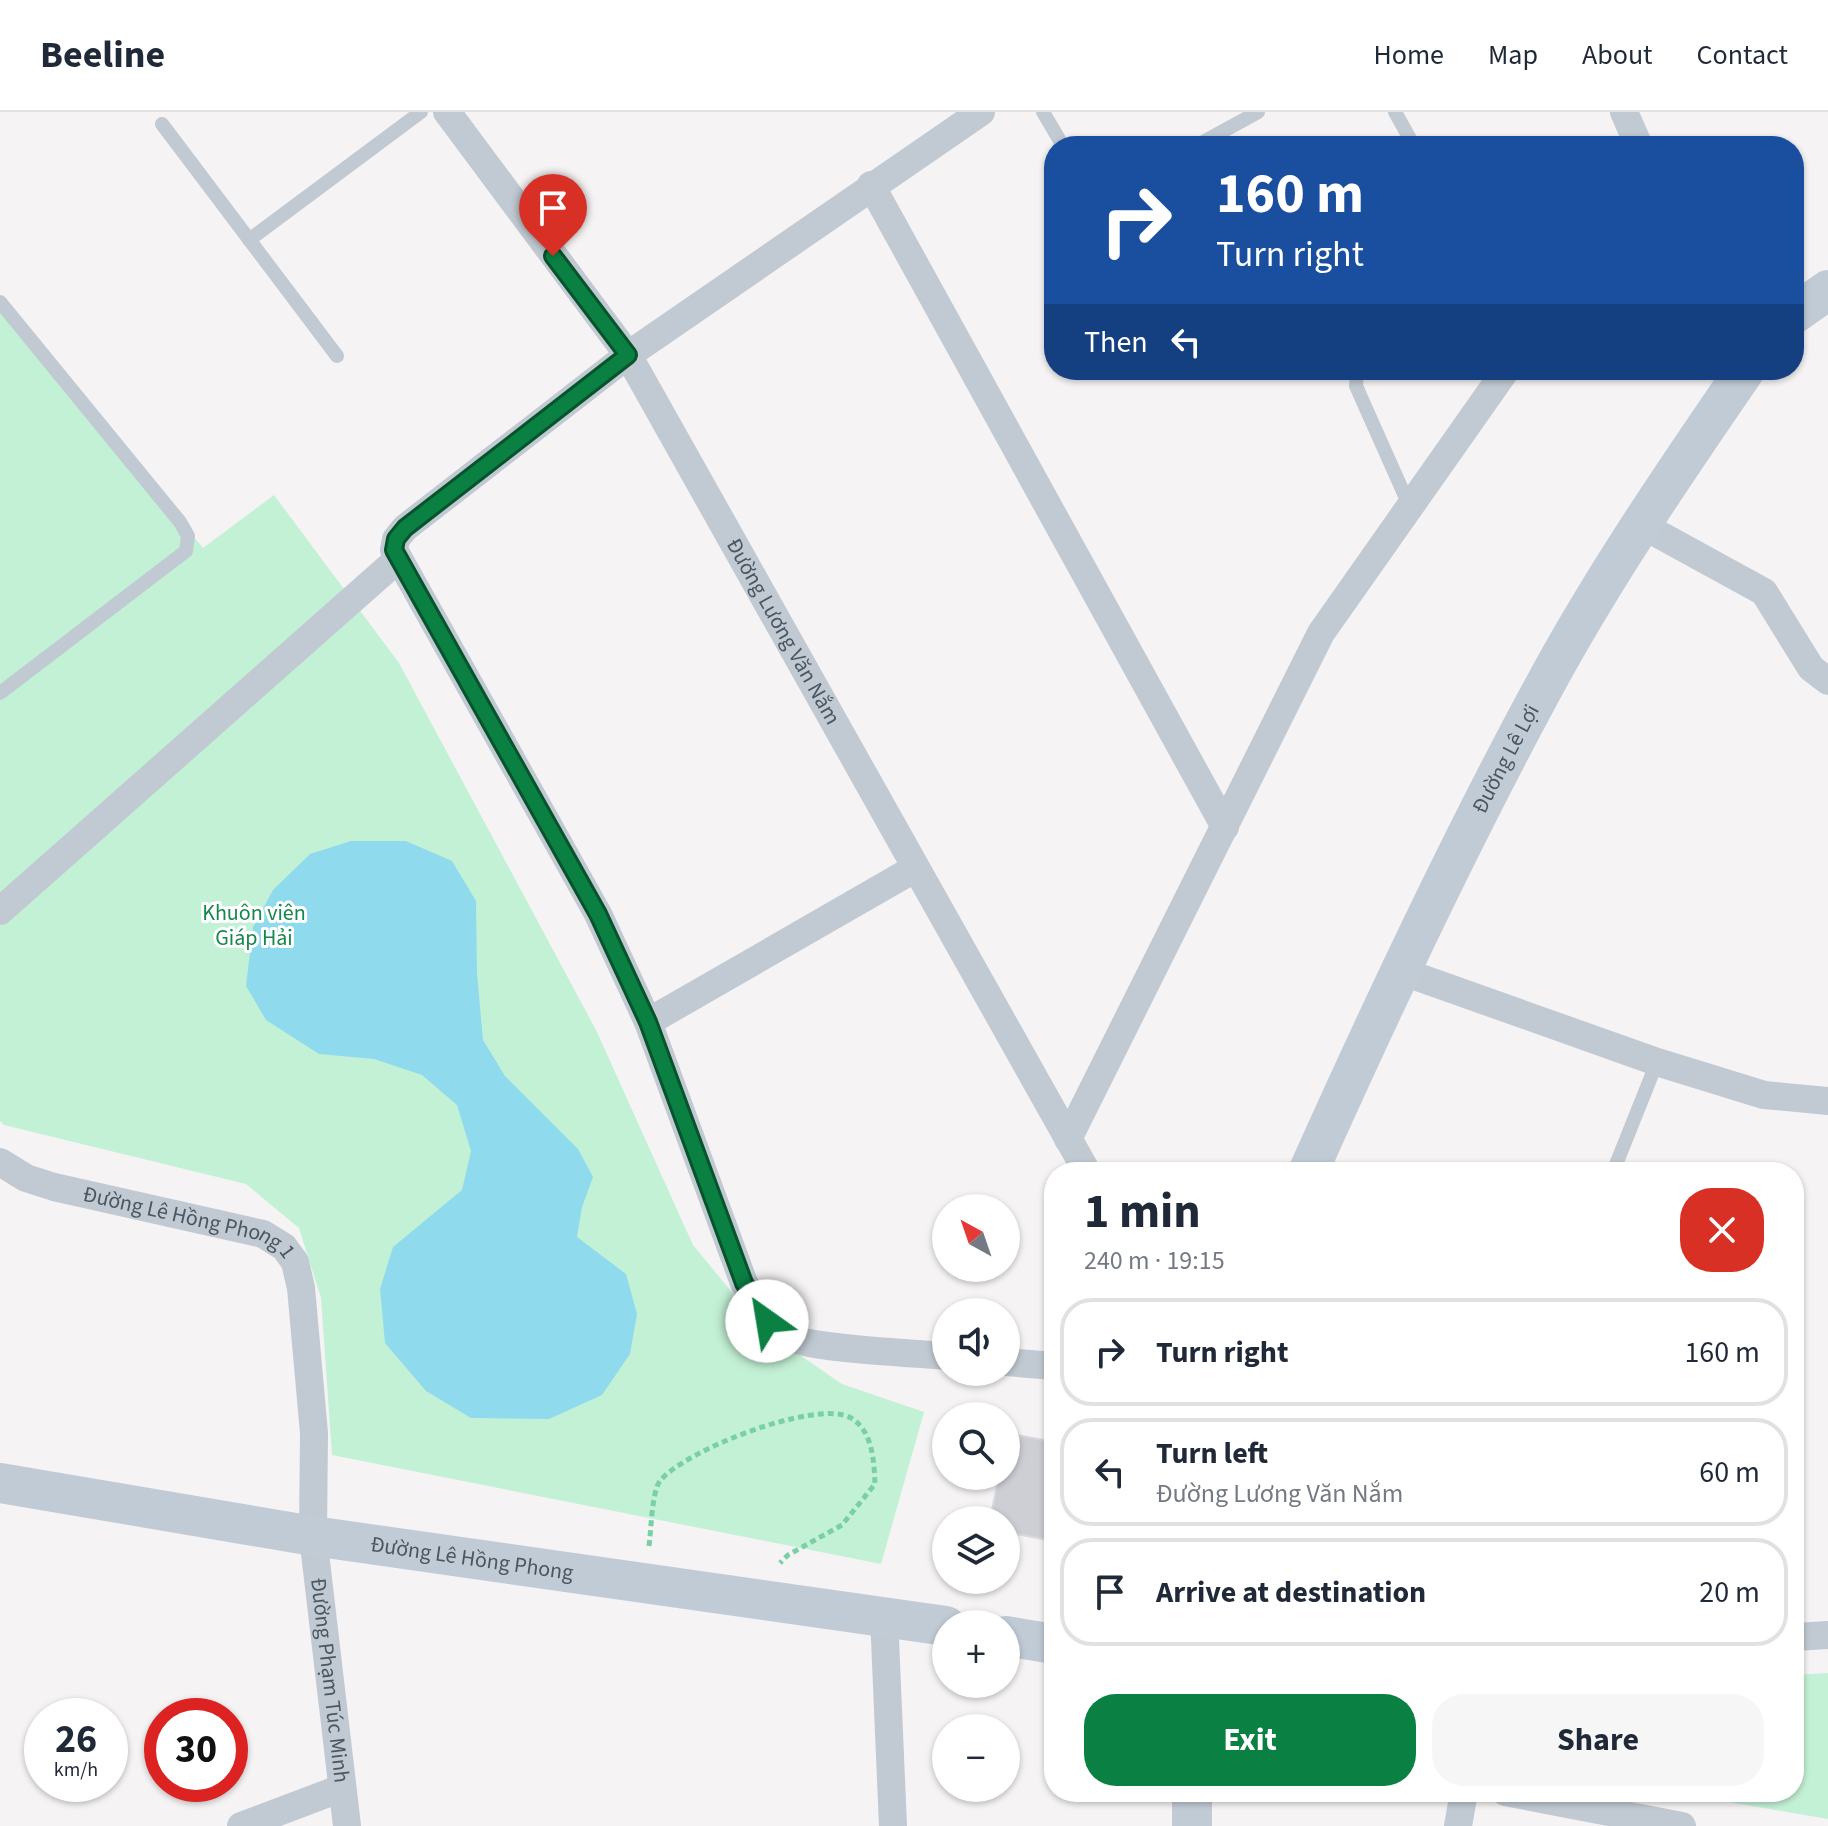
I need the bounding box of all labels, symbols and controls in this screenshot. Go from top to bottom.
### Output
text: Beeline [40,28,165,82]
text: Home [1373,35,1444,75]
text: Map [1488,35,1538,75]
text: About [1582,35,1653,75]
text: Contact [1697,35,1788,75]
text: 160 m [1216,155,1364,234]
icon: right [1084,168,1188,272]
pin [519,174,587,256]
icon: arrive [531,186,575,230]
text: Turn right [1216,229,1364,280]
icon: left [1164,320,1208,364]
text: Then [1084,321,1148,364]
street label: Đường Lương Văn Nắm [718,532,848,730]
street label: Đường Lê Lợi [1464,699,1547,819]
park label: Khuôn viên Giáp Hải [202,897,306,954]
street label: Đường Lê Hồng Phong 1 [80,1178,303,1265]
text: 1 min [1084,1178,1201,1246]
button: close [1680,1188,1764,1272]
north arrow [932,1194,1020,1282]
map controls [932,1194,1020,1802]
text: 240 m · 19:15 [1084,1242,1225,1279]
position arrow [725,1279,809,1363]
button: sound [932,1298,1020,1386]
icon: right [1088,1330,1132,1374]
text: Turn right [1156,1331,1288,1374]
text: 160 m [1684,1331,1760,1374]
button: search [932,1402,1020,1490]
text: Turn left [1156,1432,1268,1475]
icon: left [1088,1450,1132,1494]
text: 60 m [1699,1451,1760,1494]
text: Đường Lương Văn Nắm [1156,1475,1403,1512]
button: layers [932,1506,1020,1594]
street label: Đường Lê Hồng Phong [368,1528,575,1589]
icon: arrive [1088,1570,1132,1614]
text: Arrive at destination [1156,1571,1426,1614]
text: 20 m [1699,1571,1760,1614]
street label: Đường Phạm Túc Minh [302,1576,358,1785]
button: + [932,1610,1020,1698]
button: Exit [1084,1694,1416,1786]
button: Share [1432,1694,1764,1786]
speed limit sign: 30 [144,1698,248,1802]
text: 26 [55,1711,97,1768]
button: − [932,1714,1020,1802]
text: km/h [54,1756,98,1784]

